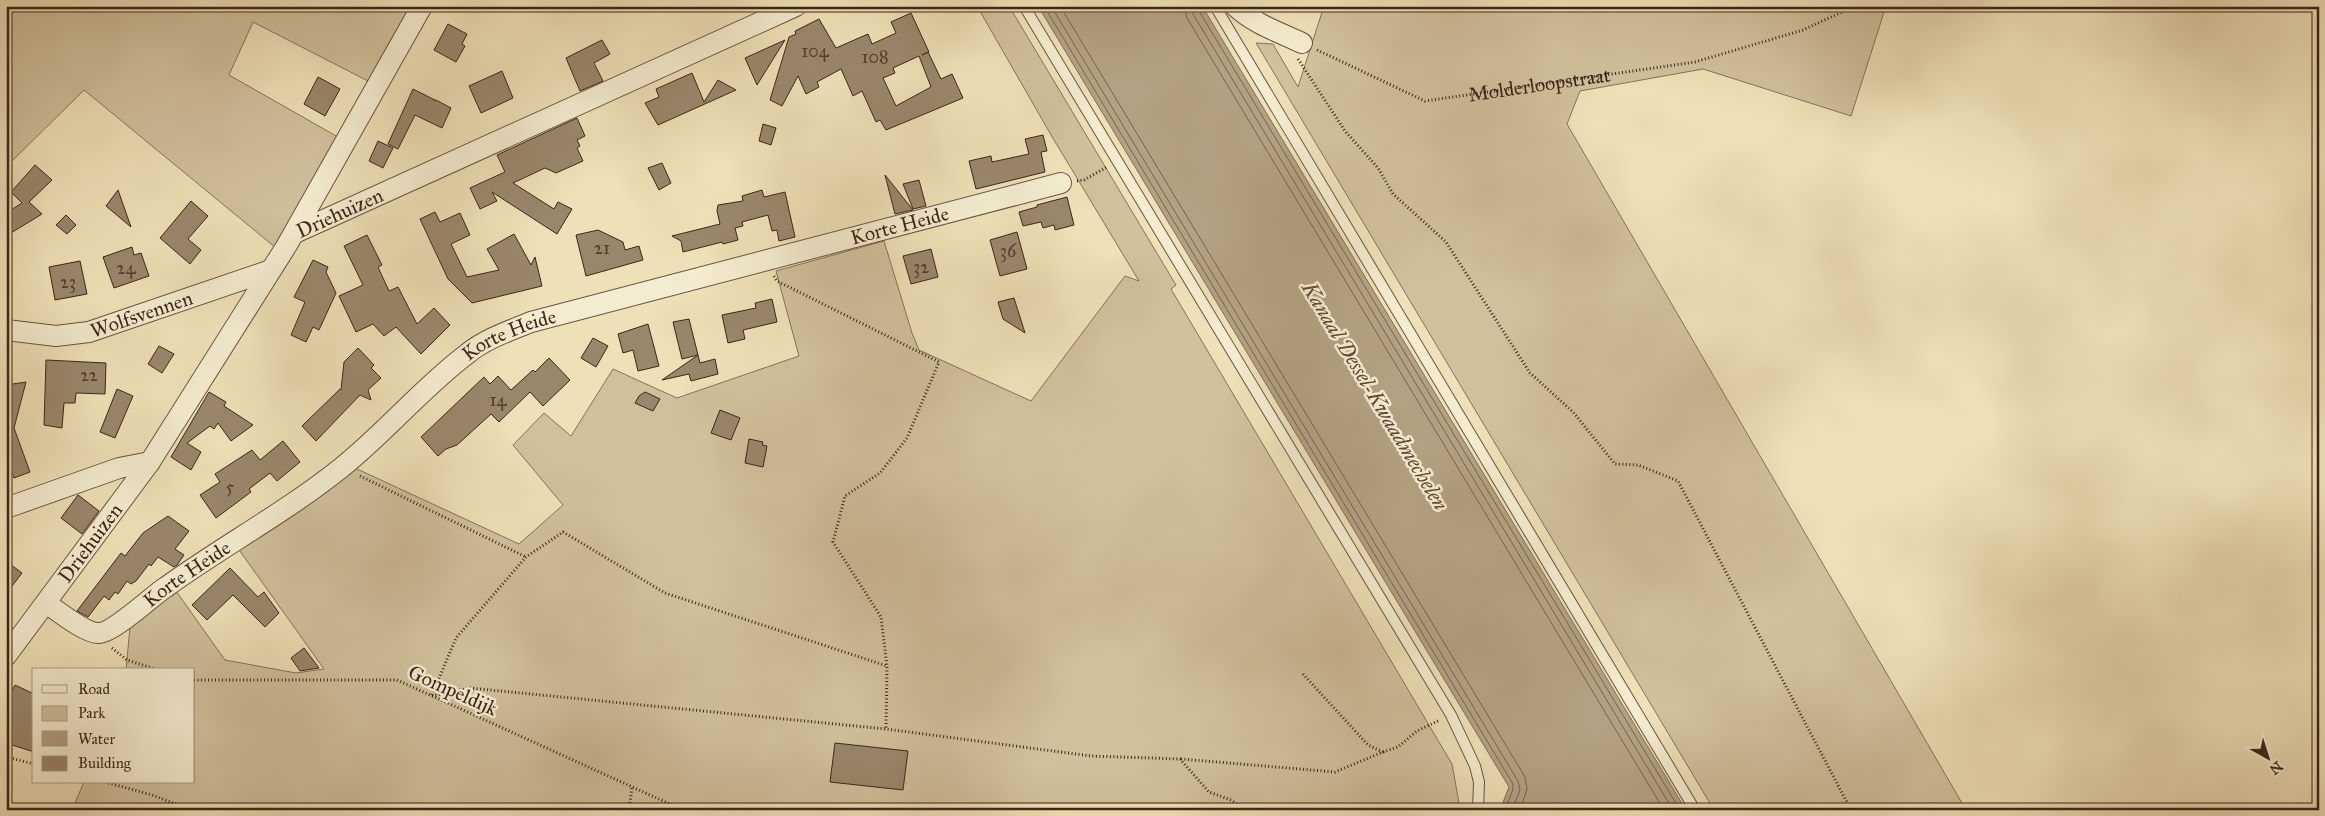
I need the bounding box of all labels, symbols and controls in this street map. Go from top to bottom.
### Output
house number: 104 [801,40,830,62]
house number: 108 [861,46,889,68]
street label: Molderloopstraat [1467,62,1612,107]
street label: Driehuizen [293,183,387,243]
street label: Korte Heide [848,201,951,250]
house number: 21 [594,237,610,259]
house number: 36 [1000,240,1017,262]
house number: 32 [913,256,929,278]
house number: 24 [117,257,136,279]
house number: 23 [60,271,76,293]
water label: Kanaal Dessel-Kwaadmechelen [1296,276,1454,515]
street label: Wolfsvennen [87,286,196,343]
street label: Korte Heide [457,304,559,366]
house number: 22 [80,364,98,386]
house number: 14 [489,389,508,411]
house number: 5 [226,476,235,498]
street label: Driehuizen [53,498,127,587]
street label: Korte Heide [138,535,235,612]
street label: Gompeldijk [405,660,502,721]
legend [32,668,195,784]
text: Road [78,680,110,698]
text: Park [78,704,105,722]
text: Water [78,730,115,748]
north arrow [2242,734,2292,784]
text: Building [78,754,132,772]
text: N [2266,757,2286,778]

